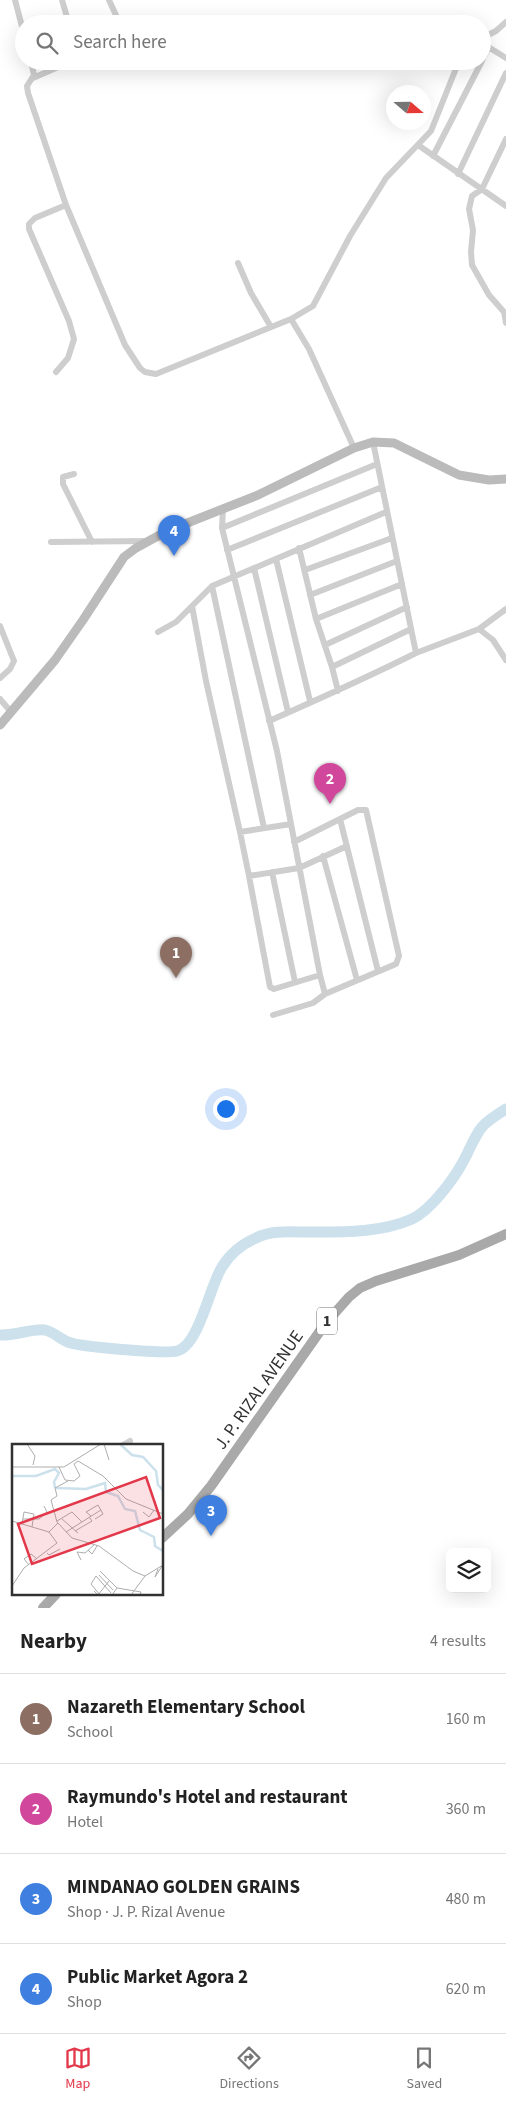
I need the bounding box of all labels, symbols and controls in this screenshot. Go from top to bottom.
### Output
search box [15,15,491,70]
icon: search [33,29,61,57]
text: Search here [73,29,167,56]
north arrow [386,85,431,130]
pin: 4 [158,515,190,556]
pin: 2 [314,763,346,804]
pin: 1 [160,937,192,978]
your location [213,1096,239,1122]
road number: 1 [317,1308,337,1334]
street label: J. P. RIZAL AVENUE [209,1325,309,1455]
inset map [12,1444,164,1596]
pin: 3 [195,1495,227,1536]
map controls [446,1548,491,1593]
button: layers [446,1548,491,1593]
text: Nearby [20,1626,87,1656]
text: 4 results [430,1630,486,1652]
text: Nazareth Elementary School [67,1694,305,1721]
text: 1 [32,1708,40,1730]
text: 160 m [446,1708,486,1730]
text: School [67,1721,113,1743]
text: Raymundo's Hotel and restaurant [67,1784,348,1811]
text: 2 [32,1798,40,1820]
text: 360 m [446,1798,486,1820]
text: Hotel [67,1811,103,1833]
text: MINDANAO GOLDEN GRAINS [67,1874,300,1901]
text: 3 [32,1888,40,1910]
text: 480 m [446,1888,486,1910]
text: Shop · J. P. Rizal Avenue [67,1901,225,1923]
text: Public Market Agora 2 [67,1964,248,1991]
text: 4 [32,1978,40,2000]
text: 620 m [446,1978,486,2000]
text: Shop [67,1991,102,2013]
tab: Map [64,2044,92,2094]
tab: Directions [220,2044,279,2094]
tab: Saved [406,2044,442,2094]

